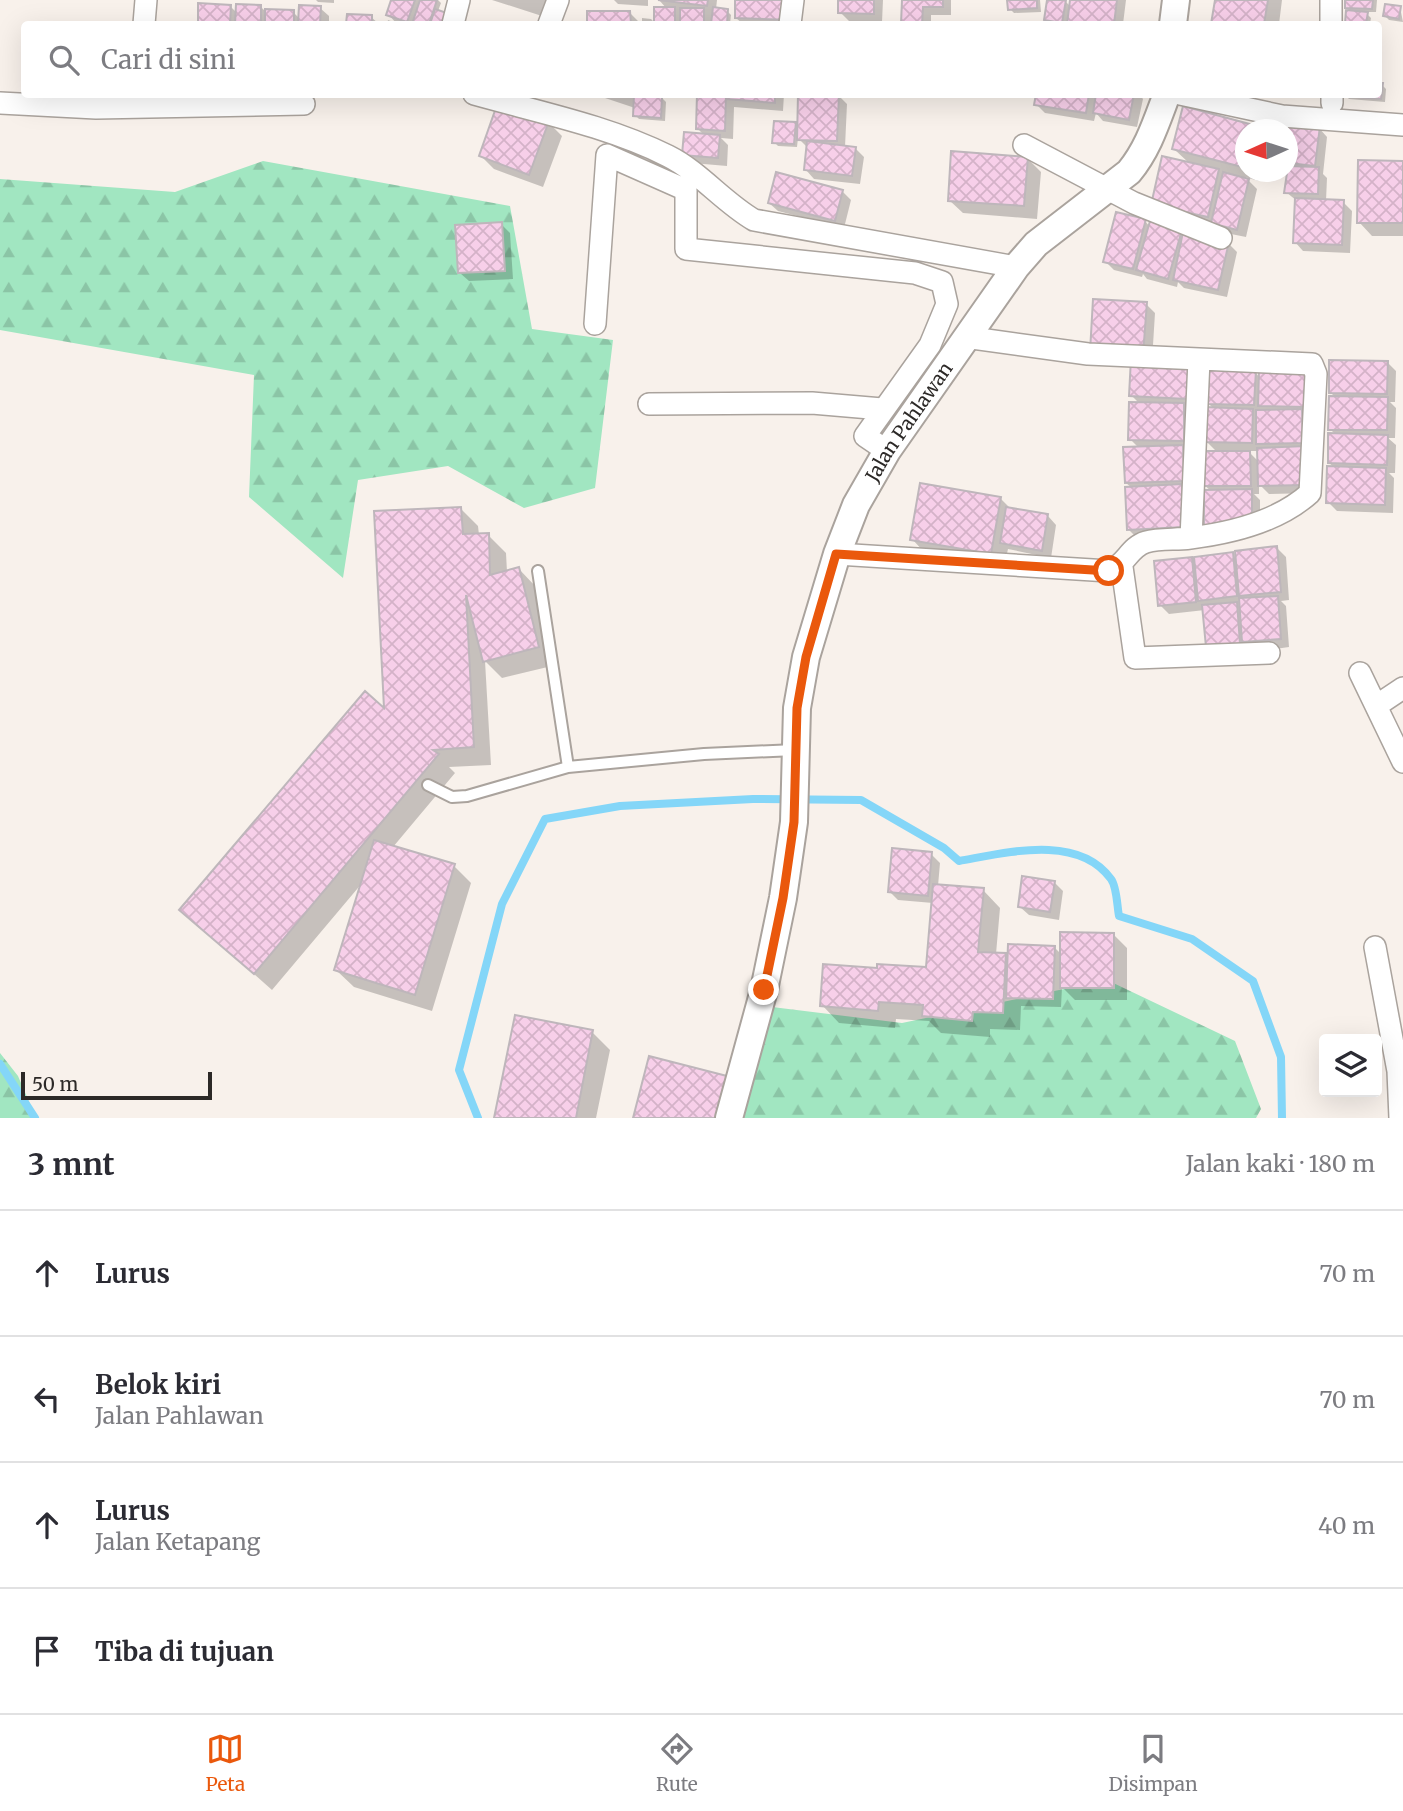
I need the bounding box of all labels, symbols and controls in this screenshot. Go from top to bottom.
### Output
search box [21,21,1382,98]
icon: search [45,41,83,79]
text: Cari di sini [101,43,235,76]
north arrow [1235,119,1298,182]
street label: Jalan Pahlawan [859,357,958,487]
route start [1093,555,1124,586]
route end [748,974,779,1005]
map controls [1319,1034,1382,1097]
button: layers [1319,1034,1382,1097]
scale bar [21,1069,212,1101]
text: 50 m [32,1072,78,1096]
text: 3 mnt [28,1145,115,1183]
text: Jalan kaki · 180 m [1186,1149,1375,1178]
icon: ahead [28,1254,66,1292]
text: Lurus [95,1257,170,1290]
text: 70 m [1319,1259,1375,1288]
text: Belok kiri [95,1368,221,1401]
icon: left [28,1380,66,1418]
text: 70 m [1319,1385,1375,1414]
text: Jalan Pahlawan [95,1401,264,1430]
text: Lurus [95,1494,170,1527]
icon: ahead [28,1506,66,1544]
text: 40 m [1318,1511,1375,1540]
text: Jalan Ketapang [95,1527,260,1556]
icon: arrive [28,1632,66,1670]
text: Tiba di tujuan [95,1635,274,1668]
tab: Peta [205,1730,245,1796]
tab: Rute [656,1730,698,1796]
tab: Disimpan [1109,1730,1198,1796]

